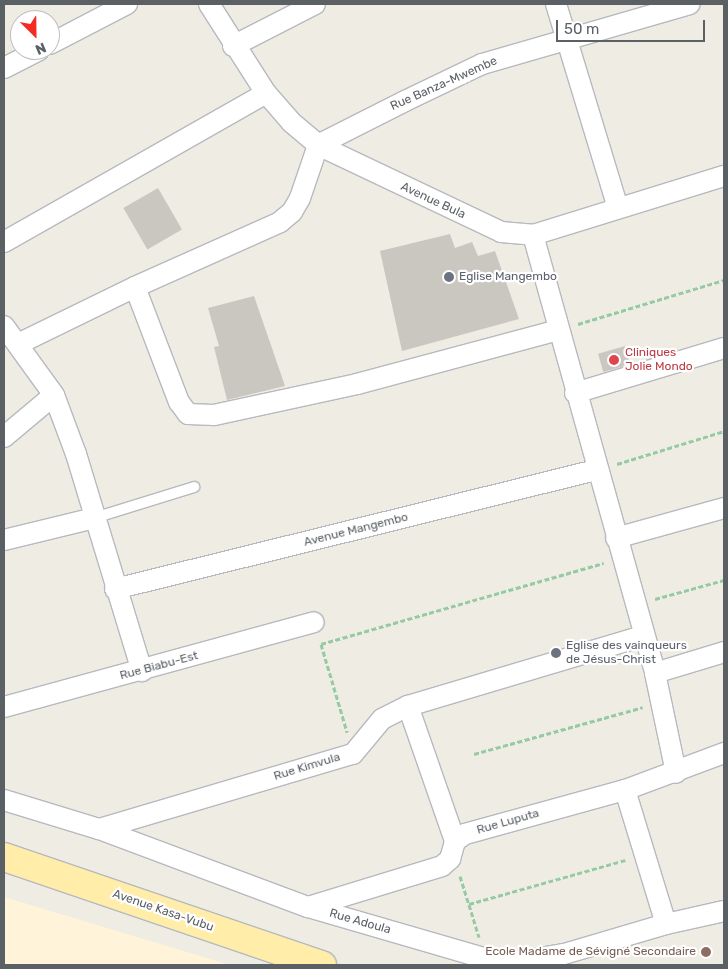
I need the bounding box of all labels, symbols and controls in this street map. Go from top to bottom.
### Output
north arrow [10,10,60,60]
scale bar [558,10,707,42]
text: 50 m [564,20,599,38]
text: N [33,39,49,58]
street label: Rue Banza-Mwembe [388,54,500,114]
street label: Avenue Bula [398,180,468,222]
place label: Eglise Mangembo [459,270,557,284]
marker: Eglise Mangembo [443,271,455,283]
place label: Cliniques Jolie Mondo [625,346,693,374]
marker: Cliniques Jolie Mondo [607,353,621,367]
street label: Avenue Mangembo [302,510,410,550]
place label: Eglise des vainqueurs de Jésus-Christ [566,639,687,667]
marker: Eglise des vainqueurs de Jésus-Christ [550,647,562,659]
street label: Rue Biabu-Est [118,649,200,683]
street label: Rue Kimvula [272,750,342,784]
street label: Rue Luputa [475,806,541,838]
street label: Avenue Kasa-Vubu [111,887,215,935]
street label: Rue Adoula [327,906,393,938]
place label: Ecole Madame de Sévigné Secondaire [485,945,696,959]
marker: Ecole Madame de Sévigné Secondaire [700,946,712,958]

